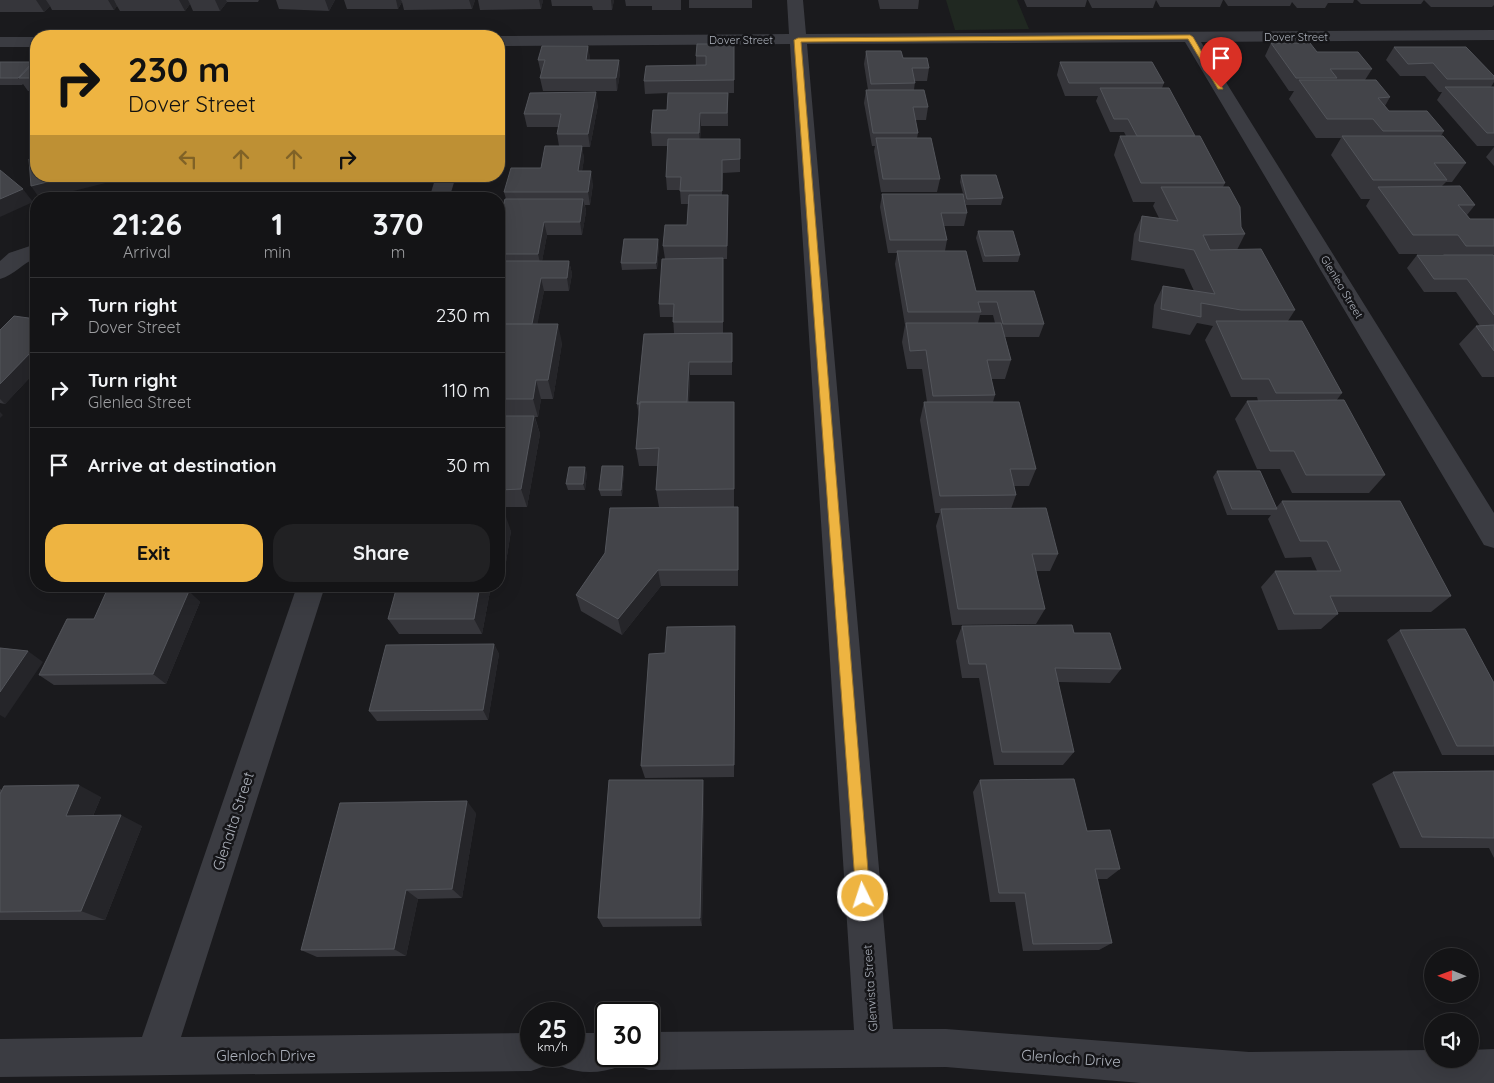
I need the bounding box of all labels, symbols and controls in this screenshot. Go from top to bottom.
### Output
street label: Dover Street [1264,30,1328,44]
street label: Dover Street [709,33,773,47]
pin [1200,37,1242,88]
icon: arrive [1207,44,1235,72]
text: 230 m [128,47,230,91]
icon: right [45,50,110,115]
text: Dover Street [128,90,256,118]
icon: left [174,145,202,173]
icon: ahead [227,145,255,173]
icon: ahead [280,145,308,173]
icon: right [333,145,361,173]
text: 21:26 [112,205,182,243]
text: 1 [271,205,283,243]
text: 370 [372,205,423,243]
text: Arrival [123,242,171,262]
text: min [264,242,291,262]
text: m [391,242,405,262]
street label: Glenlea Street [1318,253,1366,321]
text: Turn right [88,293,177,317]
icon: right [45,301,73,329]
text: 230 m [436,303,490,327]
text: Dover Street [88,317,181,337]
text: Turn right [88,368,177,392]
icon: right [45,376,73,404]
text: 110 m [442,378,490,402]
text: Glenlea Street [88,392,191,412]
icon: arrive [45,451,73,479]
text: Arrive at destination [88,453,277,477]
text: 30 m [446,453,490,477]
button: Exit [45,524,263,582]
button: Share [273,524,490,582]
street label: Glenalta Street [208,769,258,873]
position arrow [836,869,888,921]
street label: Glenvista Street [859,944,881,1032]
north arrow [1424,948,1479,1002]
map controls [1424,948,1479,1068]
speed limit sign: 30 [595,1002,660,1067]
text: 25 [538,1013,567,1044]
button: sound [1424,1013,1479,1068]
text: km/h [537,1039,568,1054]
street label: Glenloch Drive [1021,1045,1121,1071]
street label: Glenloch Drive [216,1046,316,1065]

